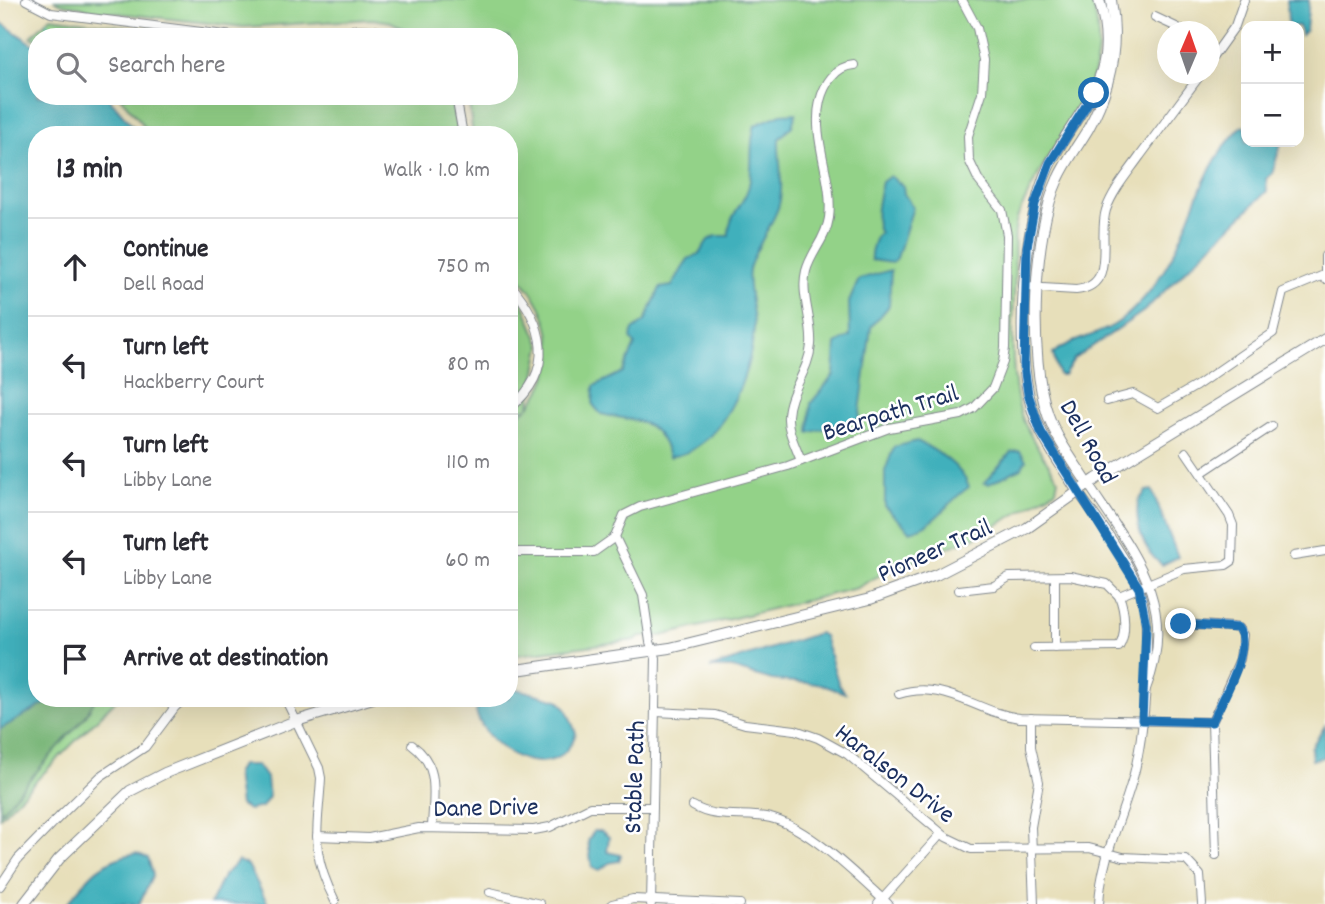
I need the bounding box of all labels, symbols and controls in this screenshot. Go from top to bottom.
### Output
north arrow [1157,21,1220,84]
map controls [1241,21,1304,147]
button: + [1241,21,1304,84]
search box [28,28,518,105]
icon: search [52,48,90,86]
text: Search here [108,48,226,85]
route start [1078,77,1109,108]
button: − [1241,84,1304,147]
text: 13 min [56,150,123,193]
text: Walk · 1.0 km [383,155,490,188]
text: Continue [123,232,208,269]
icon: ahead [56,248,94,286]
text: 750 m [437,251,490,284]
text: Dell Road [123,269,204,302]
text: Turn left [123,330,209,367]
icon: left [56,346,94,384]
text: 80 m [447,349,490,382]
text: Hackberry Court [123,367,265,400]
street label: Bearpath Trail [818,376,964,453]
street label: Dell Road [1049,394,1125,492]
text: Turn left [123,428,209,465]
icon: left [56,444,94,482]
text: 110 m [446,447,490,480]
text: Libby Lane [123,465,212,498]
street label: Pioneer Trail [872,511,999,594]
text: Turn left [123,526,209,563]
icon: left [56,542,94,580]
text: 60 m [445,545,490,578]
text: Libby Lane [123,563,212,596]
route end [1165,608,1196,639]
icon: arrive [56,640,94,678]
text: Arrive at destination [123,641,328,678]
street label: Haralson Drive [826,716,962,834]
street label: Stable Path [616,720,657,835]
street label: Dane Drive [433,790,539,829]

